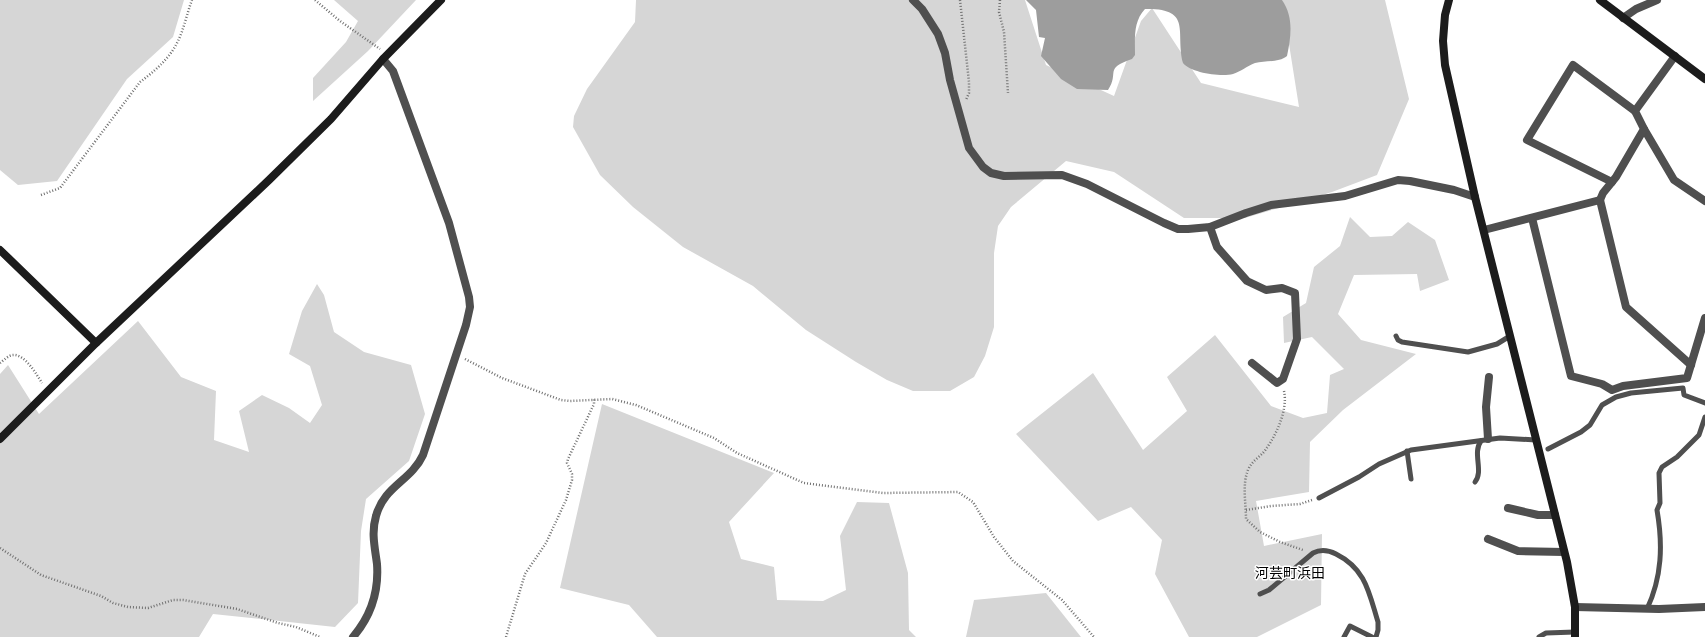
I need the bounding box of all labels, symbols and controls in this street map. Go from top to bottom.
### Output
district label: 河芸町浜田 [1255,565,1325,581]

